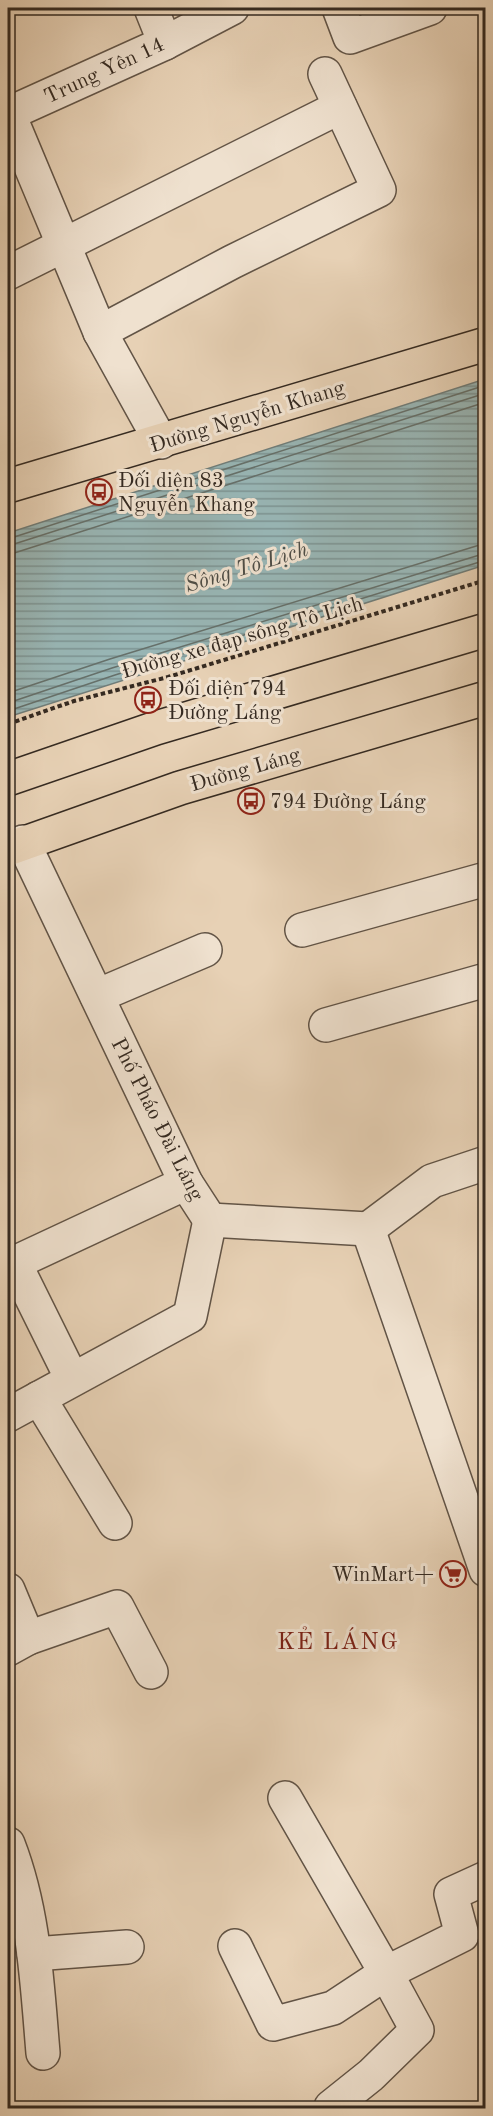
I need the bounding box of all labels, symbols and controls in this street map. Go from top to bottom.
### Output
street label: Trung Yên 14 [41,34,168,108]
street label: Đường Nguyễn Khang [147,376,348,457]
place label: Đối diện 83 Nguyễn Khang [118,470,255,516]
bus stop icon: Đối diện 83 Nguyễn Khang [84,477,114,507]
water label: Sông Tô Lịch [182,539,311,597]
street label: Đường xe đạp sông Tô Lịch [119,594,366,683]
place label: Đối diện 794 Đường Láng [168,678,286,724]
bus stop icon: Đối diện 794 Đường Láng [133,685,163,715]
street label: Đường Láng [188,745,303,796]
bus stop icon: 794 Đường Láng [236,786,266,816]
place label: 794 Đường Láng [270,792,427,813]
street label: Phố Pháo Đài Láng [107,1034,208,1205]
supermarket icon: WinMart+ [438,1559,468,1589]
place label: WinMart+ [332,1565,434,1586]
district label: KẺ LÁNG [277,1626,399,1655]

